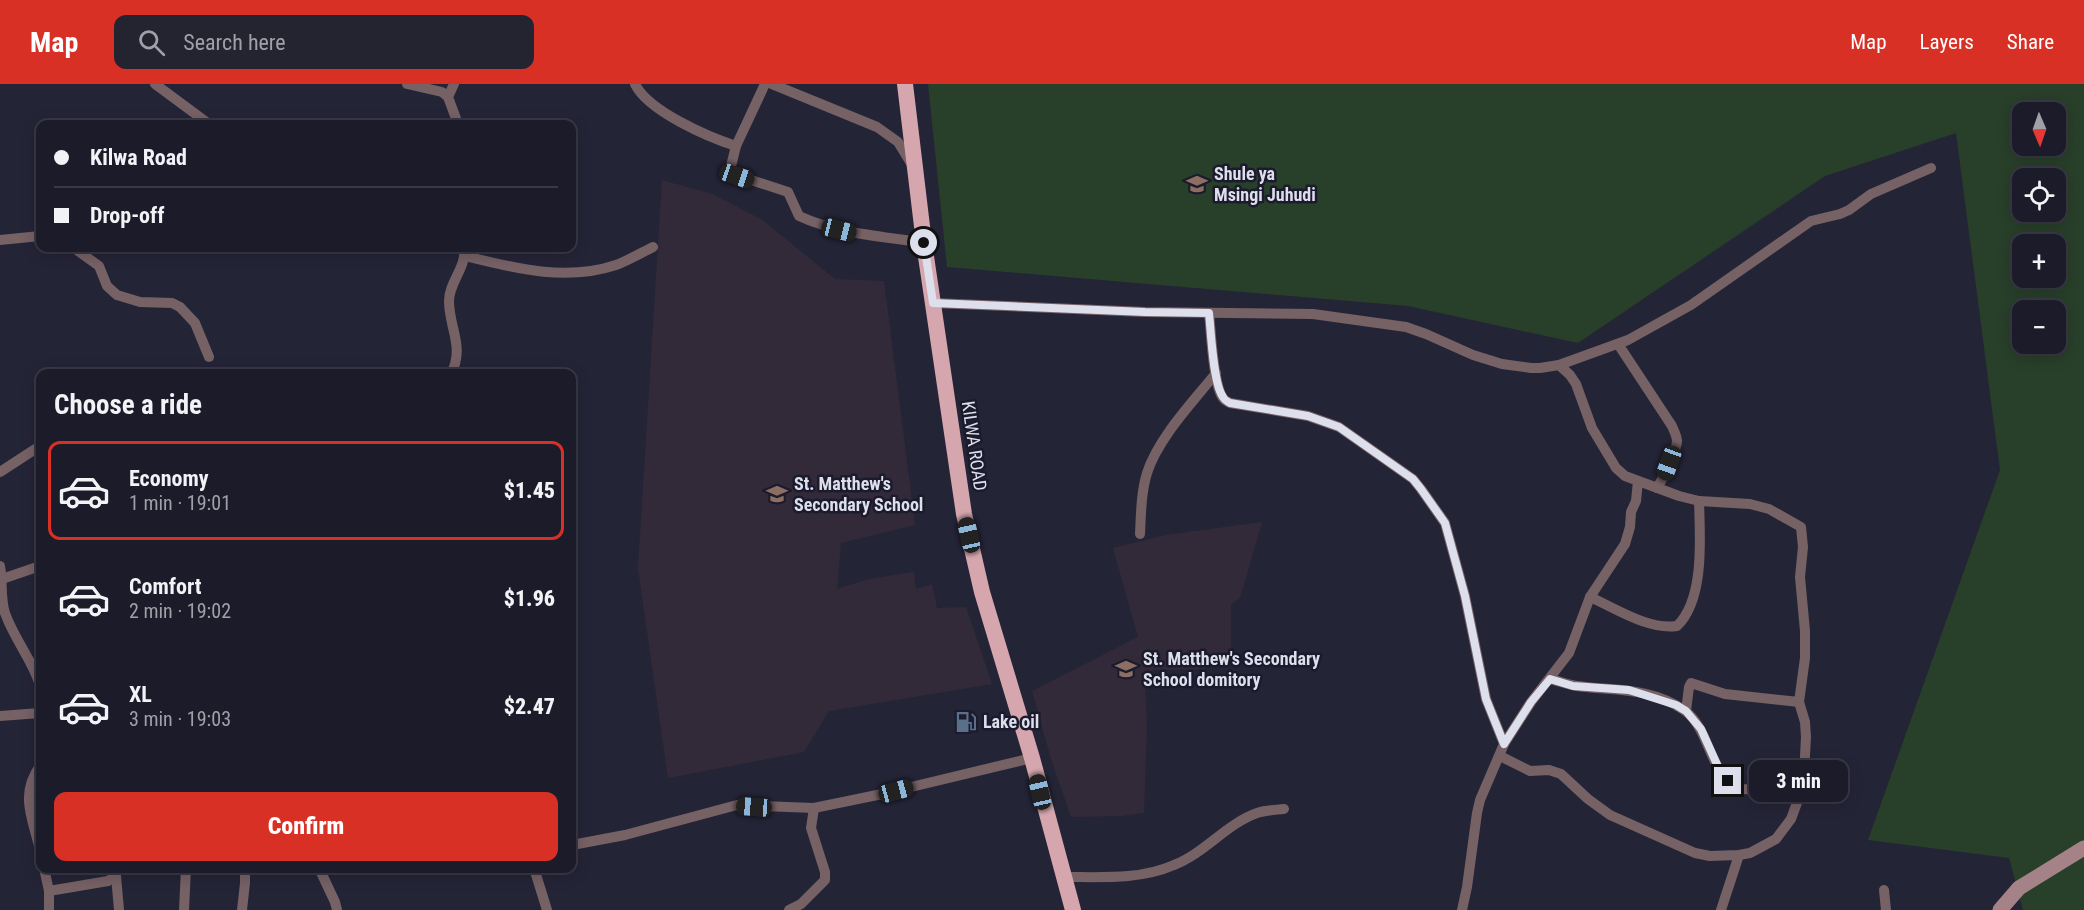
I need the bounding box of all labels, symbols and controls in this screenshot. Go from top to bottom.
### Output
search box [114,15,534,69]
text: Map [30,26,78,59]
icon: search [135,26,168,59]
text: Search here [183,30,286,55]
text: Map [1850,30,1887,54]
text: Layers [1920,30,1974,54]
text: Share [2007,30,2054,54]
north arrow [2012,102,2066,156]
map controls [2012,102,2066,354]
text: Kilwa Road [90,145,187,170]
car [717,162,757,190]
place label: Shule ya Msingi Juhudi [1214,163,1316,205]
button: locate [2012,168,2066,222]
school or university icon: Shule ya Msingi Juhudi [1185,172,1209,196]
text: Drop-off [90,203,164,228]
car [819,217,859,243]
route start [910,229,937,256]
button: + [2012,234,2066,288]
button: − [2012,300,2066,354]
text: Choose a ride [54,389,202,421]
street label: KILWA ROAD [958,400,991,492]
car [1654,443,1684,483]
icon: car [57,464,111,518]
text: Economy [129,466,209,491]
place label: St. Matthew's Secondary School [794,473,923,515]
text: $1.45 [504,478,555,503]
school or university icon: St. Matthew's Secondary School [765,482,789,506]
text: 1 min · 19:01 [129,491,231,515]
car [956,515,982,555]
icon: car [57,572,111,626]
text: Comfort [129,574,202,599]
text: $1.96 [504,586,555,611]
text: 2 min · 19:02 [129,599,231,623]
place label: St. Matthew's Secondary School domitory [1143,648,1320,690]
school or university icon: St. Matthew's Secondary School domitory [1114,657,1138,681]
icon: car [57,680,111,734]
text: XL [129,682,152,707]
text: $2.47 [504,694,555,719]
text: 3 min · 19:03 [129,707,231,731]
fuel station icon: Lake oil [954,710,978,734]
place label: Lake oil [983,711,1039,732]
callout: 3 min [1749,760,1848,802]
route end [1714,767,1741,794]
text: 3 min [1776,769,1821,793]
car [1027,772,1053,812]
car [876,778,916,804]
button: Confirm [54,792,558,861]
car [735,797,773,817]

